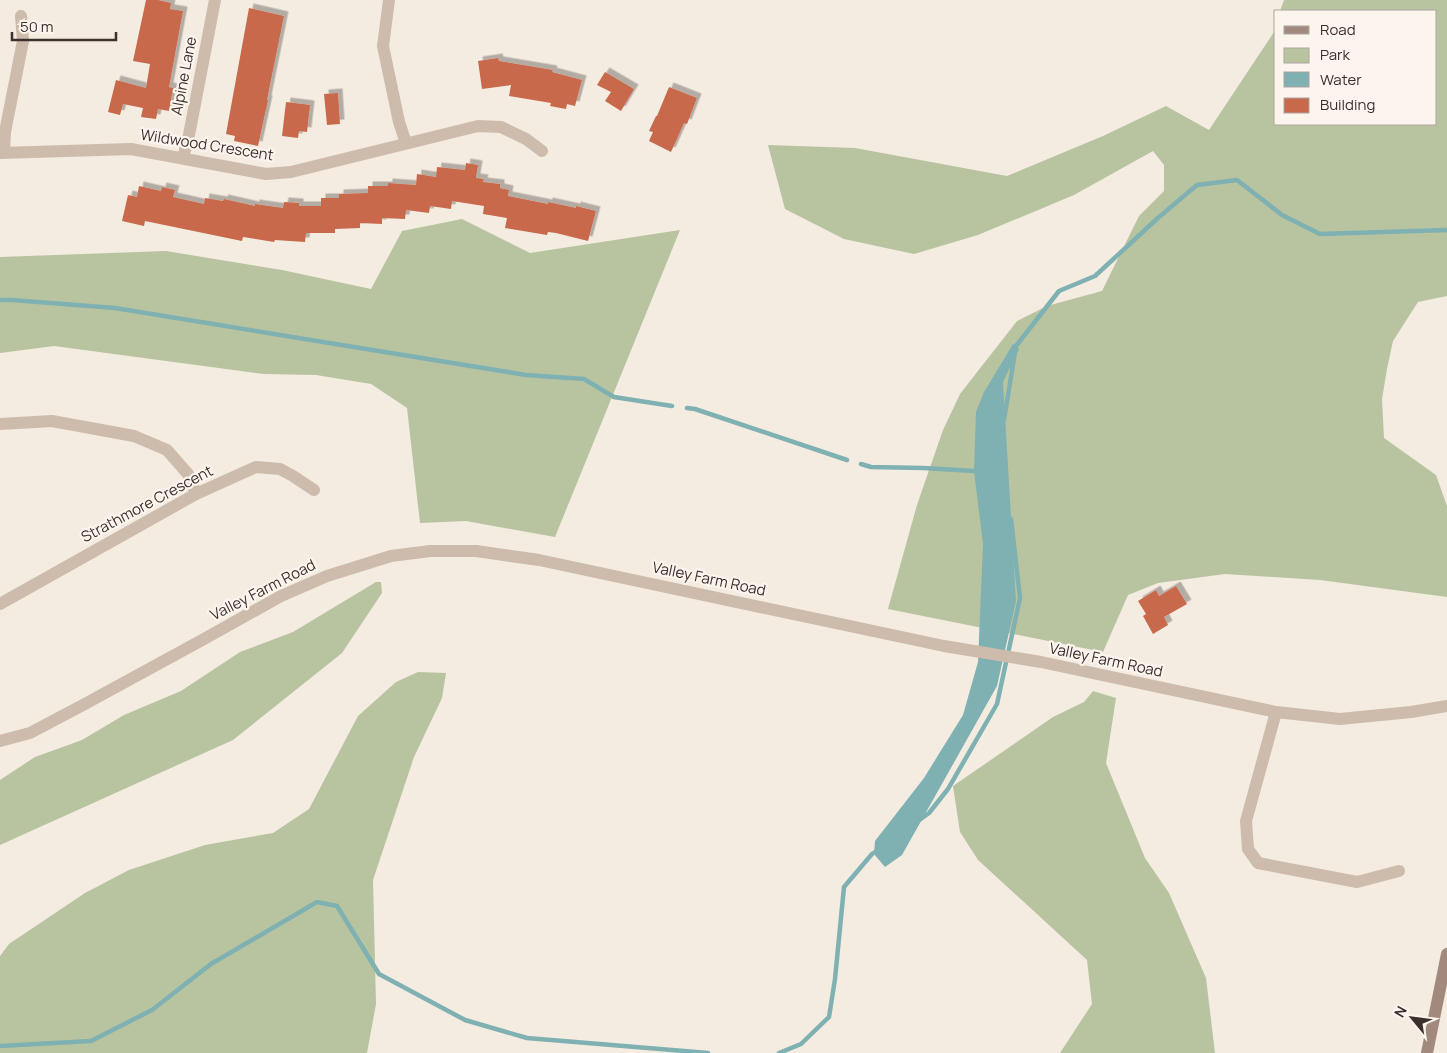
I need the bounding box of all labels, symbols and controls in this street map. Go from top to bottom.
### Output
scale bar [12,10,116,42]
legend [1274,10,1437,125]
text: 50 m [20,16,54,37]
text: Road [1320,19,1356,40]
street label: Alpine Lane [166,35,201,117]
text: Park [1320,44,1350,65]
text: Water [1320,69,1362,90]
text: Building [1320,94,1375,115]
street label: Wildwood Crescent [139,124,275,165]
street label: Strathmore Crescent [77,460,216,547]
street label: Valley Farm Road [207,554,319,625]
street label: Valley Farm Road [650,556,768,601]
street label: Valley Farm Road [1047,637,1165,682]
north arrow [1387,993,1437,1043]
text: N [1389,1002,1411,1020]

